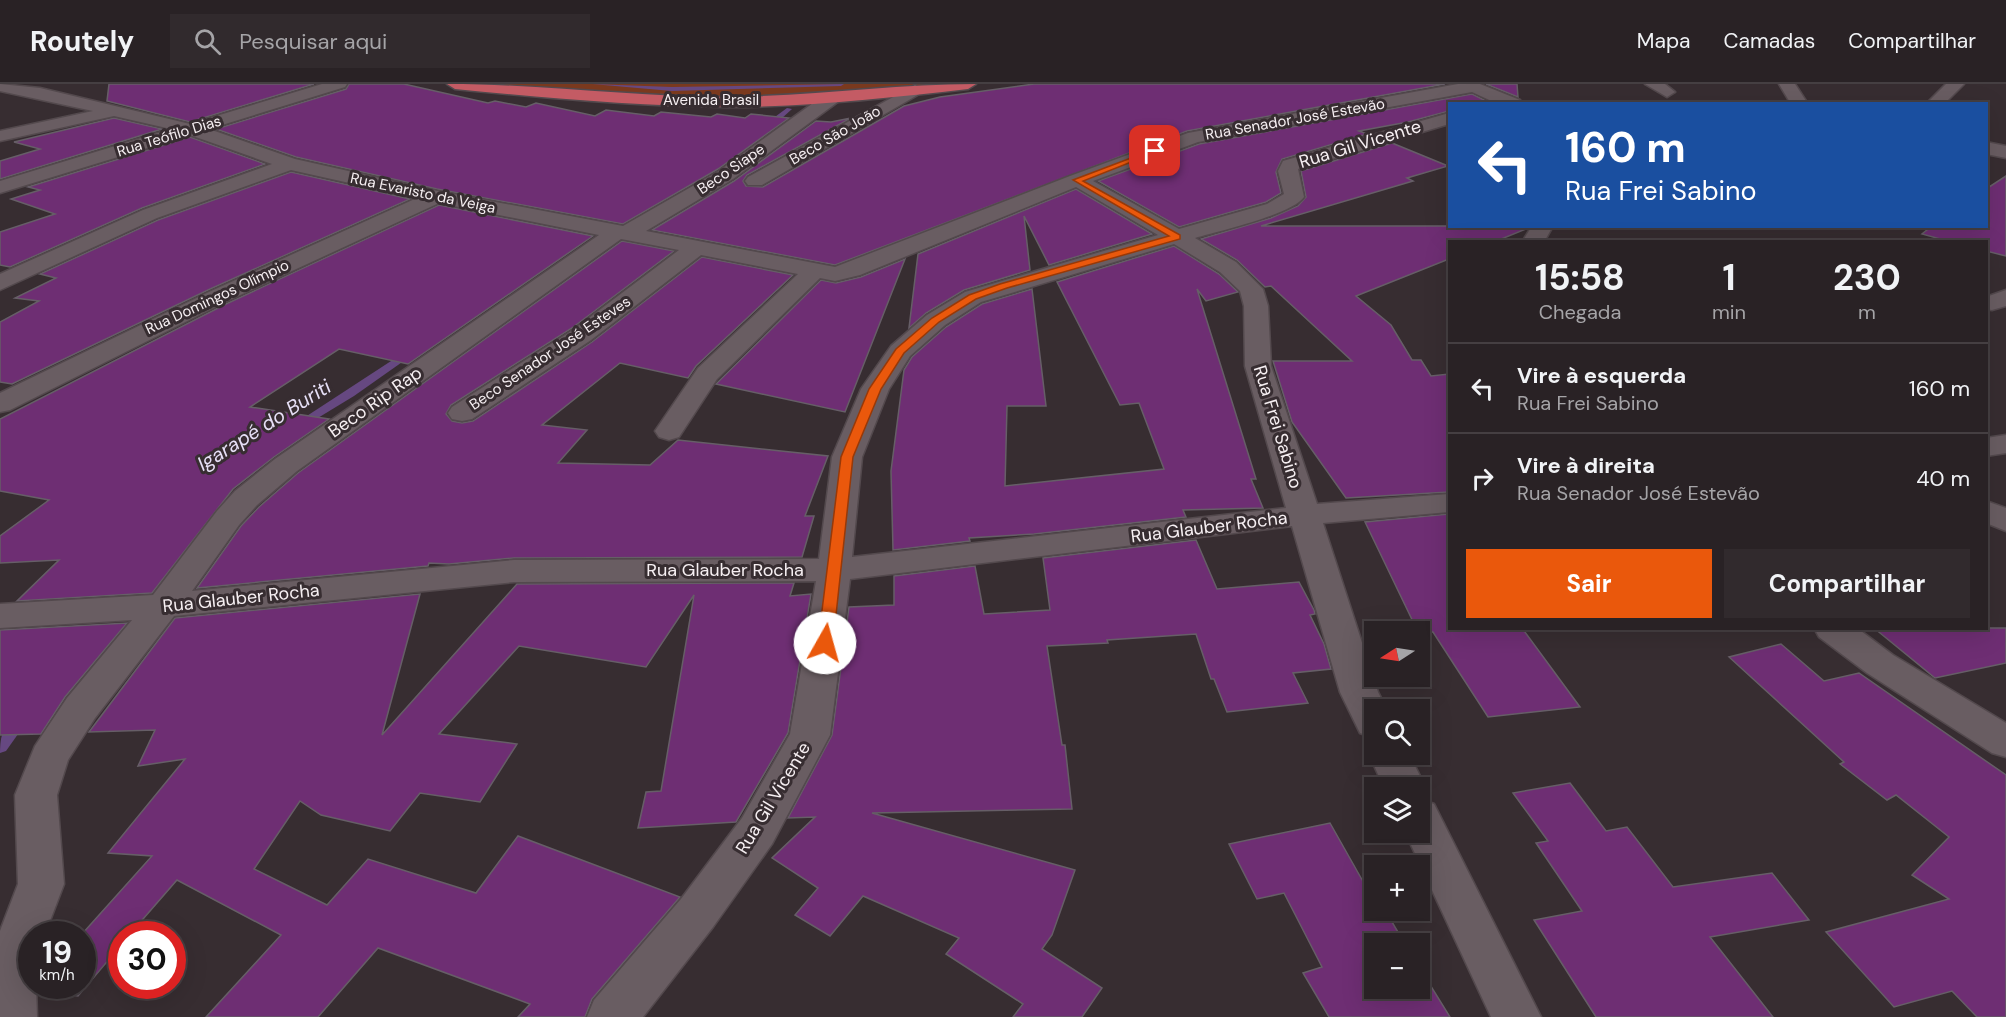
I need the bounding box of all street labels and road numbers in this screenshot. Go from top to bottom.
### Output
street label: Avenida Brasil [663,90,759,110]
street label: Rua Senador José Estevão [1204,93,1386,145]
street label: Beco São João [786,101,884,169]
street label: Rua Teófilo Dias [114,111,224,161]
street label: Rua Gil Vicente [1296,114,1424,174]
street label: Beco Siape [693,139,769,199]
street label: Rua Evaristo da Veiga [349,168,497,218]
street label: Rua Domingos Olímpio [142,255,292,339]
street label: Beco Senador José Esteves [465,291,635,415]
street label: Beco Rip Rap [323,361,427,443]
street label: Rua Frei Sabino [1248,362,1308,492]
street label: Rua Glauber Rocha [1129,505,1289,549]
street label: Rua Glauber Rocha [646,558,804,582]
street label: Rua Glauber Rocha [161,578,321,618]
street label: Rua Gil Vicente [730,738,816,858]

